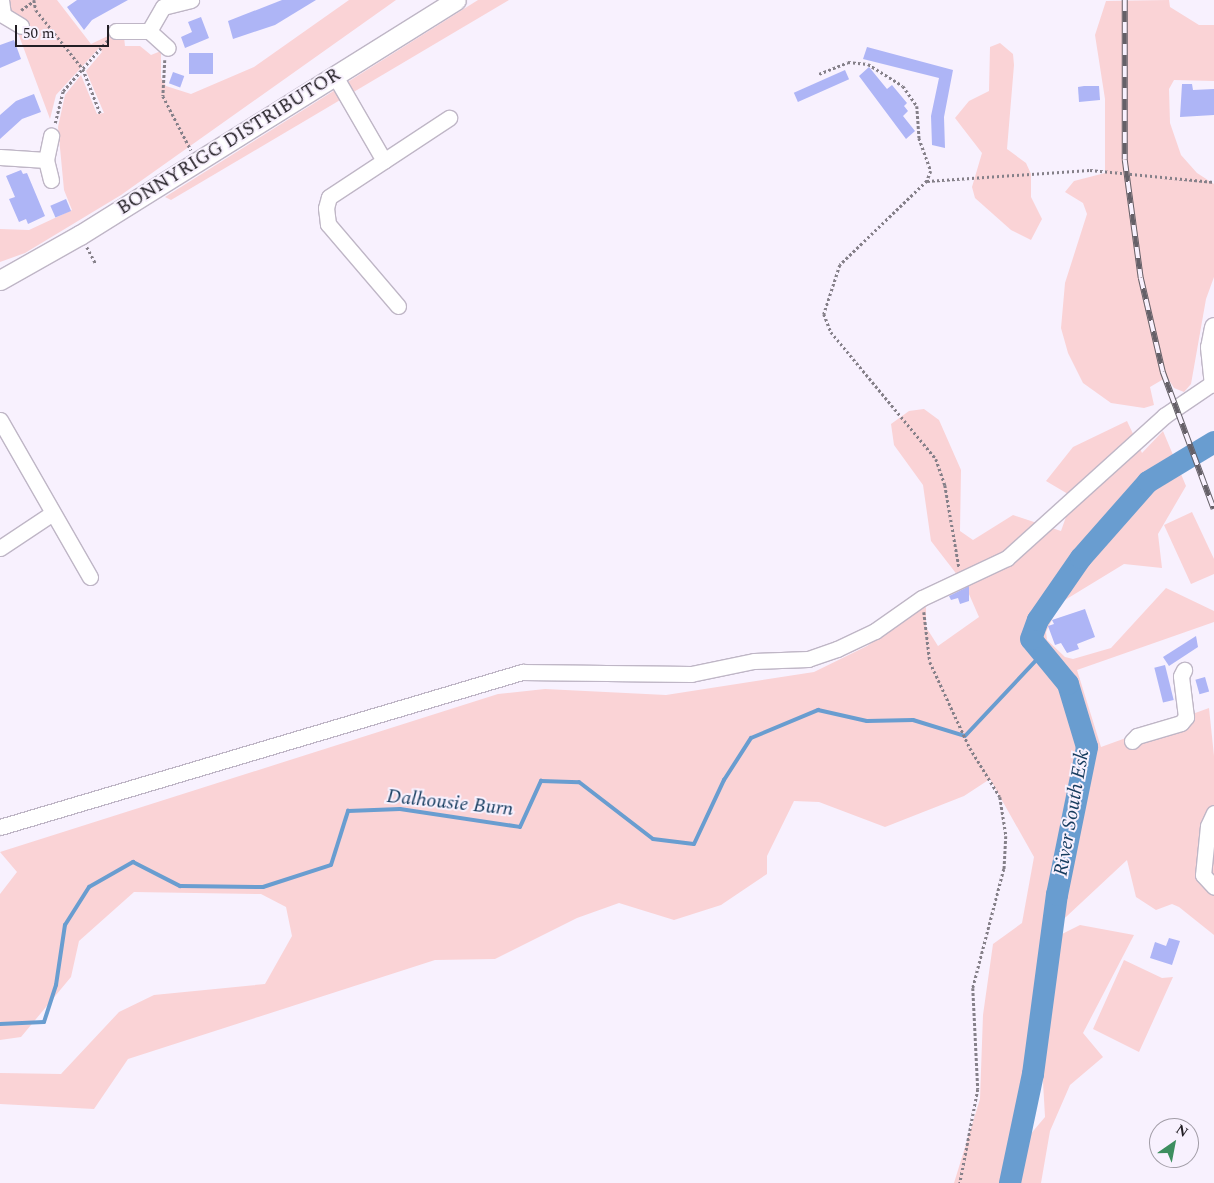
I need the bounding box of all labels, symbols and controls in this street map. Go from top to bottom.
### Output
scale bar [18,15,111,47]
text: 50 m [23,22,55,45]
street label: BONNYRIGG DISTRIBUTOR [113,64,345,220]
water label: River South Esk [1049,748,1095,878]
water label: Dalhousie Burn [385,784,515,822]
north arrow [1149,1118,1199,1168]
text: N [1171,1119,1192,1143]

